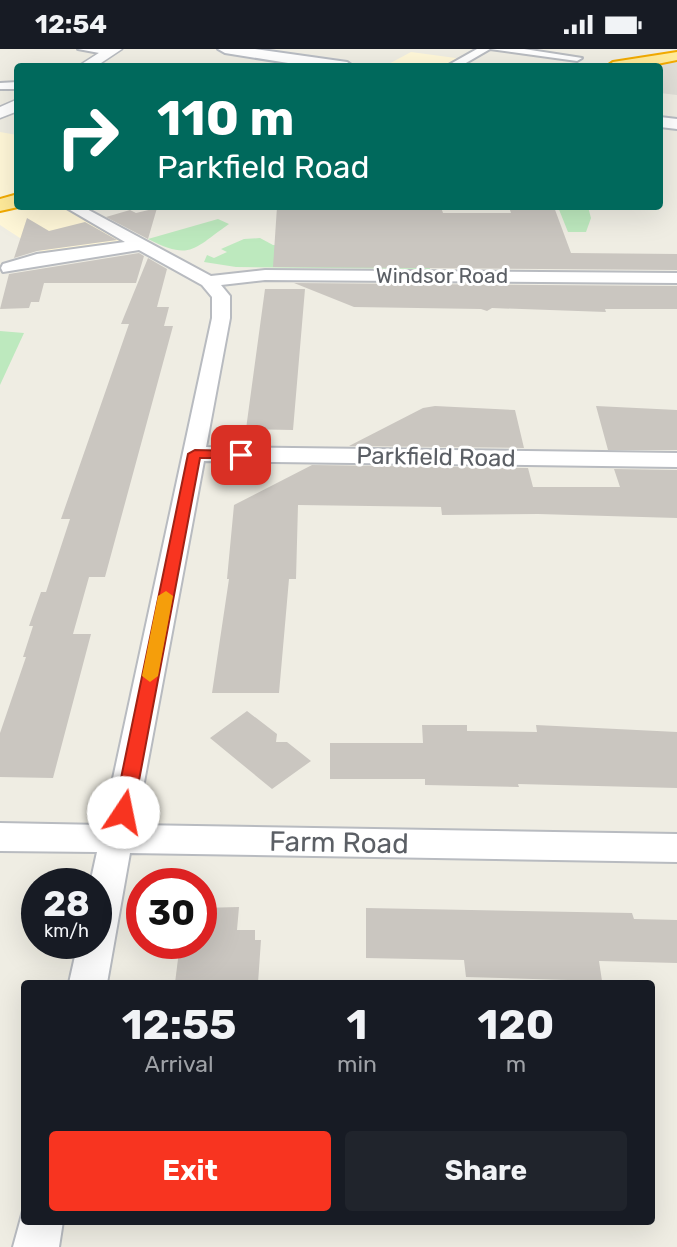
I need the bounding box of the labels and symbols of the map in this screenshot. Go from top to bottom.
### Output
street label: Windsor Road [376,263,508,288]
pin [211,425,271,485]
street label: Parkfield Road [356,442,516,472]
position arrow [86,775,160,849]
street label: Farm Road [269,825,409,860]
speed limit sign: 30 [126,868,217,959]

